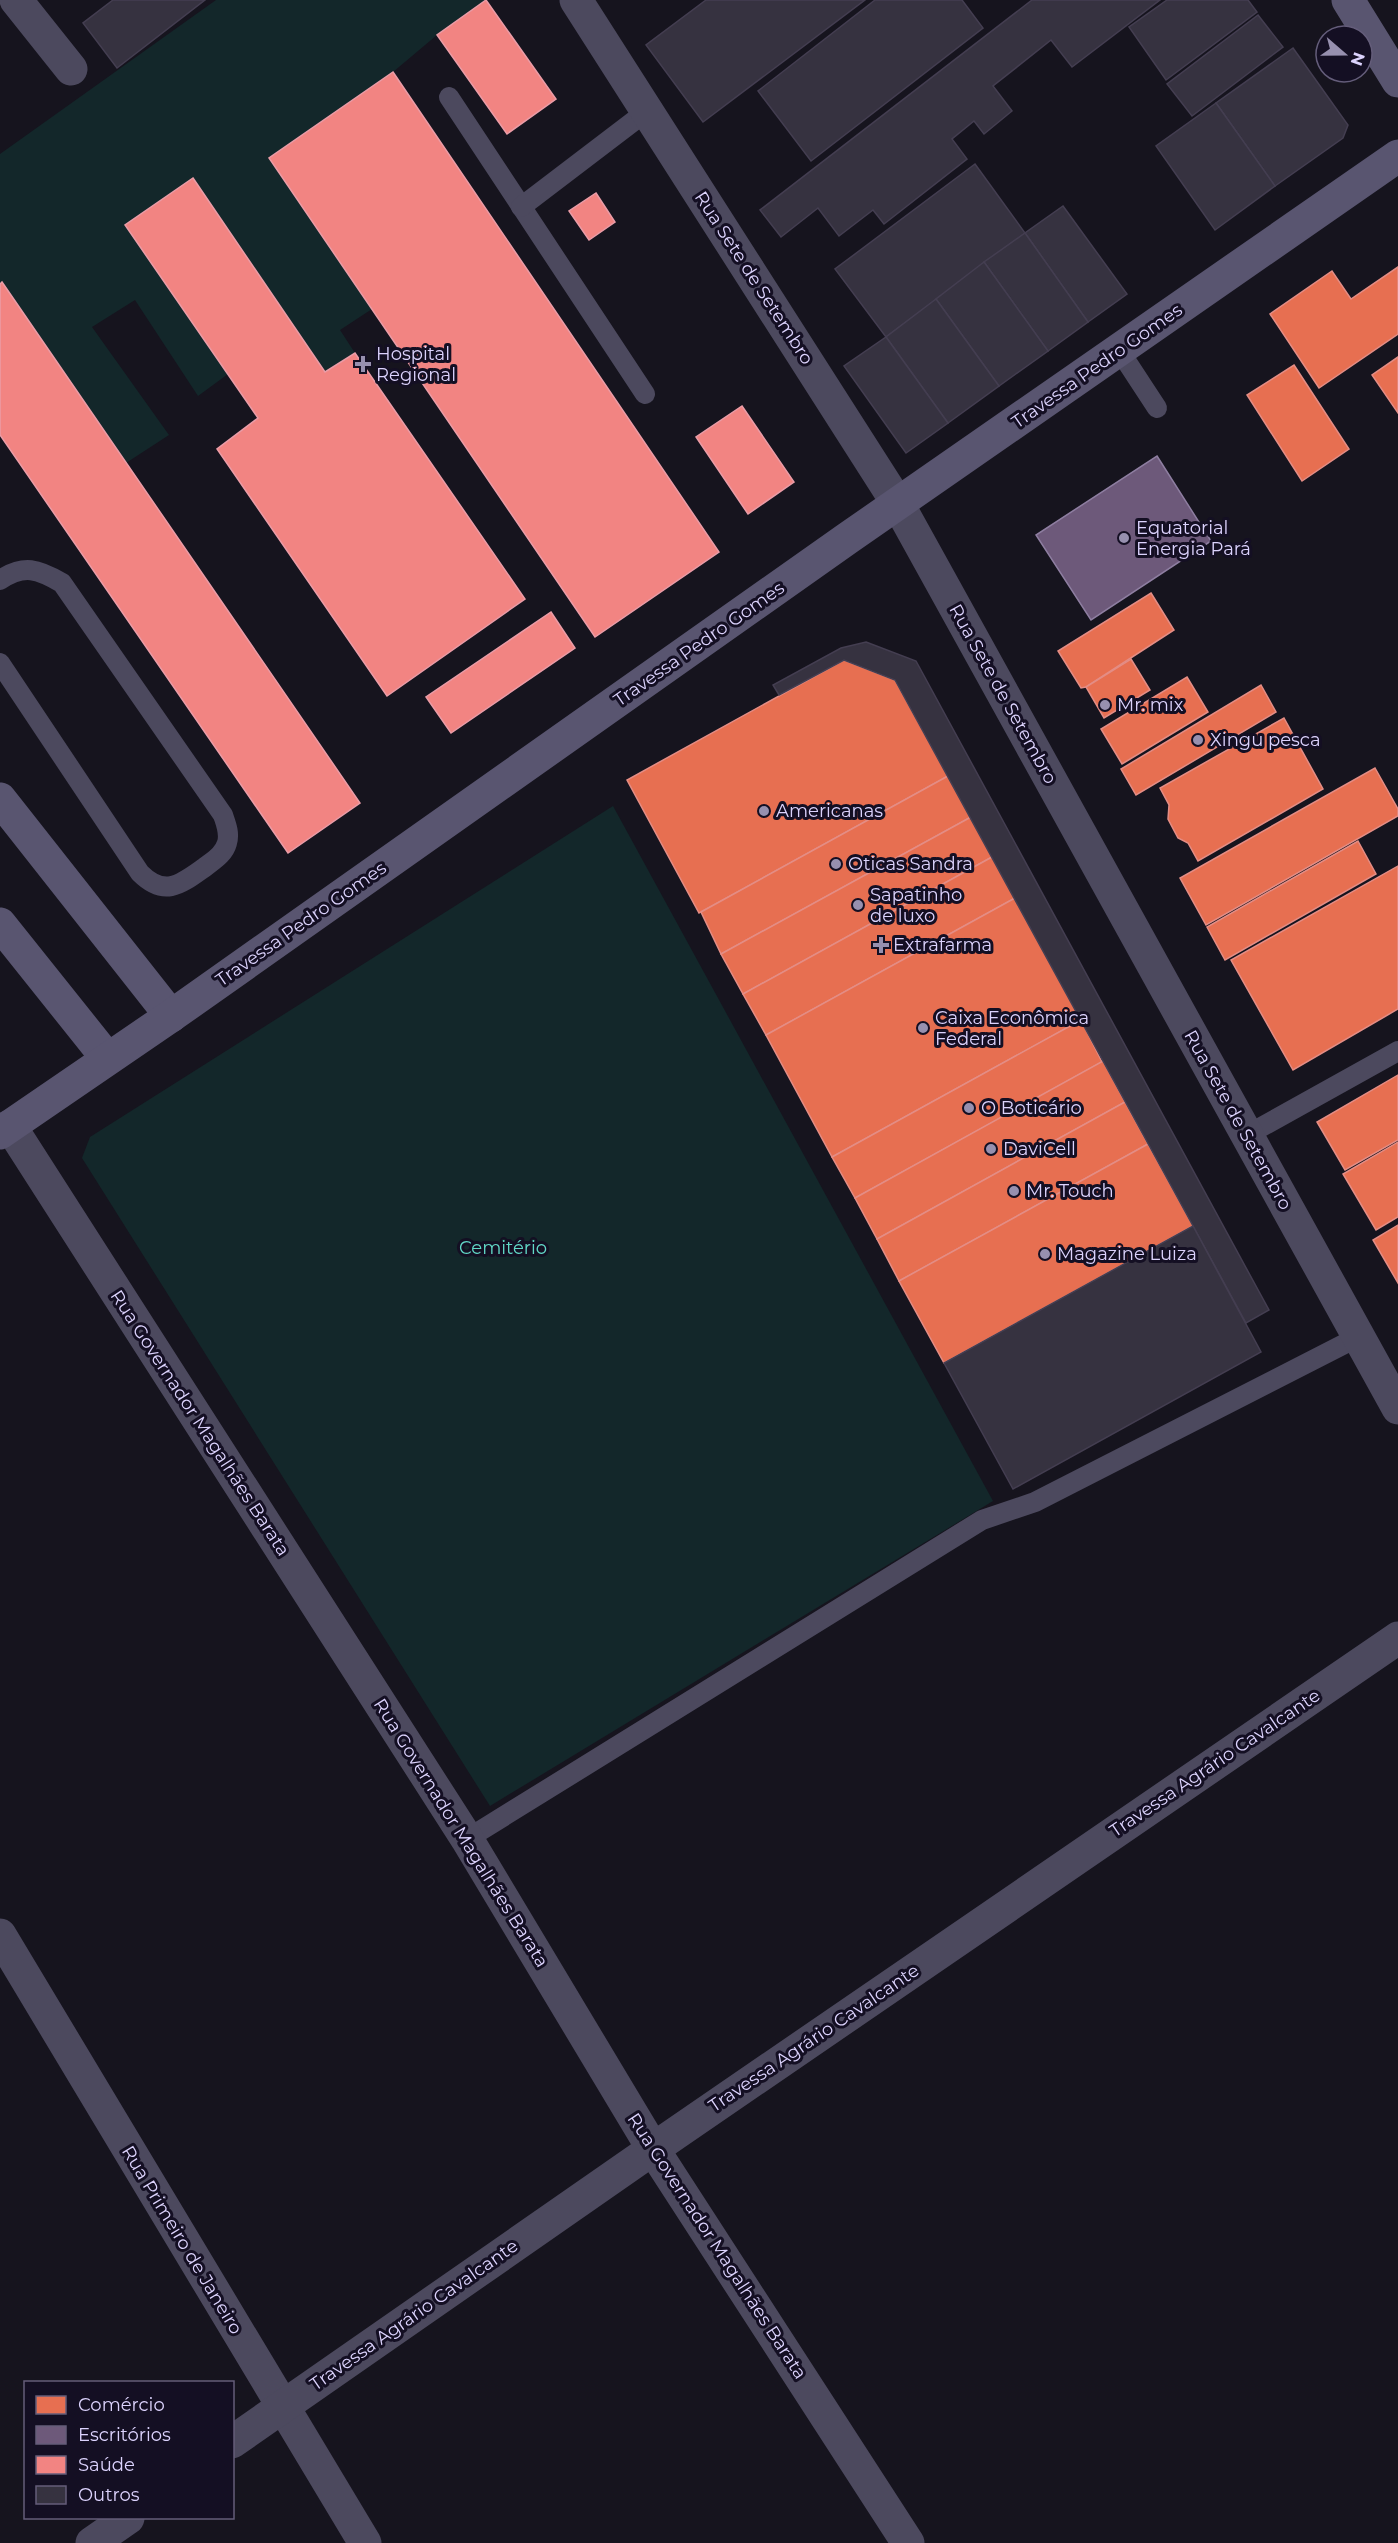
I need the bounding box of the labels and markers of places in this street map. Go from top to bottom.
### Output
place label: Hospital Regional [376,343,456,386]
marker: Hospital Regional [354,355,372,373]
place label: Equatorial Energia Pará [1136,517,1251,560]
marker: Equatorial Energia Pará [1117,531,1131,545]
place label: Mr. mix [1117,694,1184,716]
marker: Mr. mix [1098,698,1112,712]
place label: Xingu pesca [1210,729,1321,751]
marker: Xingu pesca [1191,733,1205,747]
place label: Americanas [776,800,883,822]
marker: Americanas [757,804,771,818]
place label: Oticas Sandra [848,853,973,875]
marker: Oticas Sandra [829,857,843,871]
place label: Sapatinho de luxo [870,884,962,927]
marker: Sapatinho de luxo [851,898,865,912]
place label: Extrafarma [893,934,992,956]
marker: Extrafarma [874,938,888,952]
place label: Caixa Econômica Federal [935,1007,1089,1050]
marker: Caixa Econômica Federal [916,1021,930,1035]
place label: O Boticário [981,1097,1082,1119]
marker: O Boticário [962,1101,976,1115]
place label: DaviCell [1003,1138,1076,1160]
marker: DaviCell [984,1142,998,1156]
place label: Mr. Touch [1026,1180,1114,1202]
marker: Mr. Touch [1007,1184,1021,1198]
place label: Magazine Luiza [1057,1243,1197,1265]
marker: Magazine Luiza [1038,1247,1052,1261]

